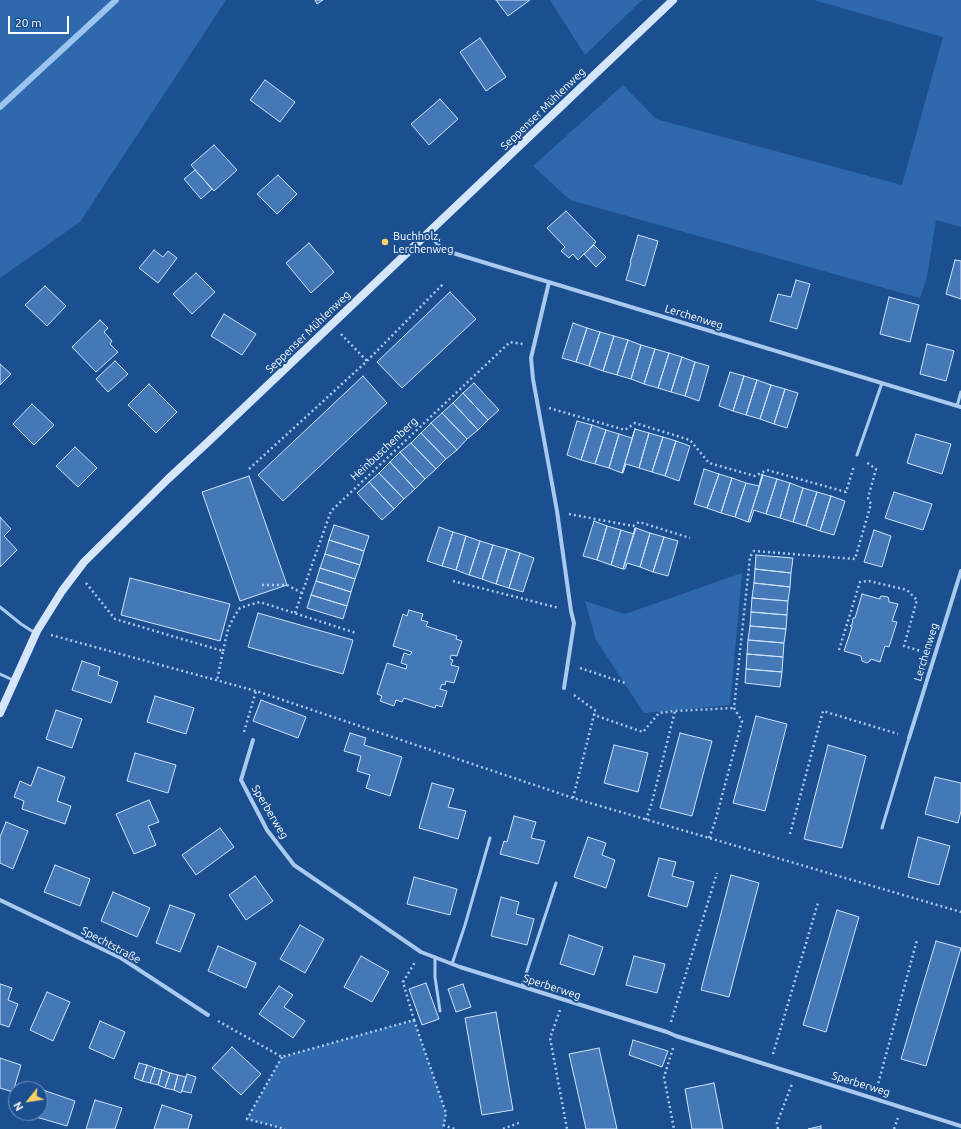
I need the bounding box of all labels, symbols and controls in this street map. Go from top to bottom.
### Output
scale bar [10,8,71,34]
text: 20 m [15,16,42,29]
street label: Seppenser Mühlenweg [498,65,588,153]
place label: Buchholz, Lerchenweg [393,229,453,255]
marker: Buchholz, Lerchenweg [380,237,390,247]
street label: Seppenser Mühlenweg [263,288,353,376]
street label: Lerchenweg [663,302,725,332]
street label: Heinbuschenberg [348,415,420,483]
street label: Lerchenweg [911,621,941,683]
street label: Sperberweg [249,783,291,841]
street label: Spechtstraße [79,924,143,966]
street label: Sperberweg [521,971,583,1003]
street label: Sperberweg [830,1069,892,1099]
north arrow [8,1081,48,1121]
text: N [11,1100,26,1113]

